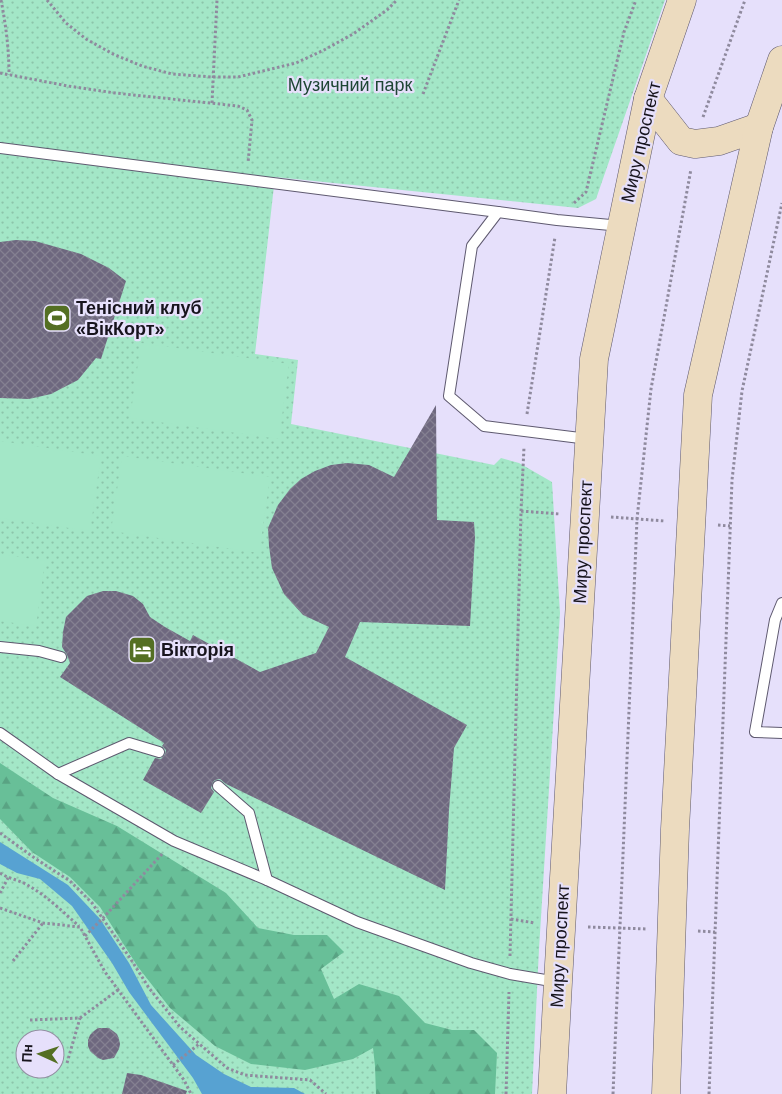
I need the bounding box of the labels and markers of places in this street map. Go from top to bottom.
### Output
place label: Тенісний клуб «ВікКорт» [76,298,202,339]
sports icon: Тенісний клуб «ВікКорт» [42,303,72,333]
hotel icon: Вікторія [127,635,157,665]
place label: Вікторія [161,640,234,660]

